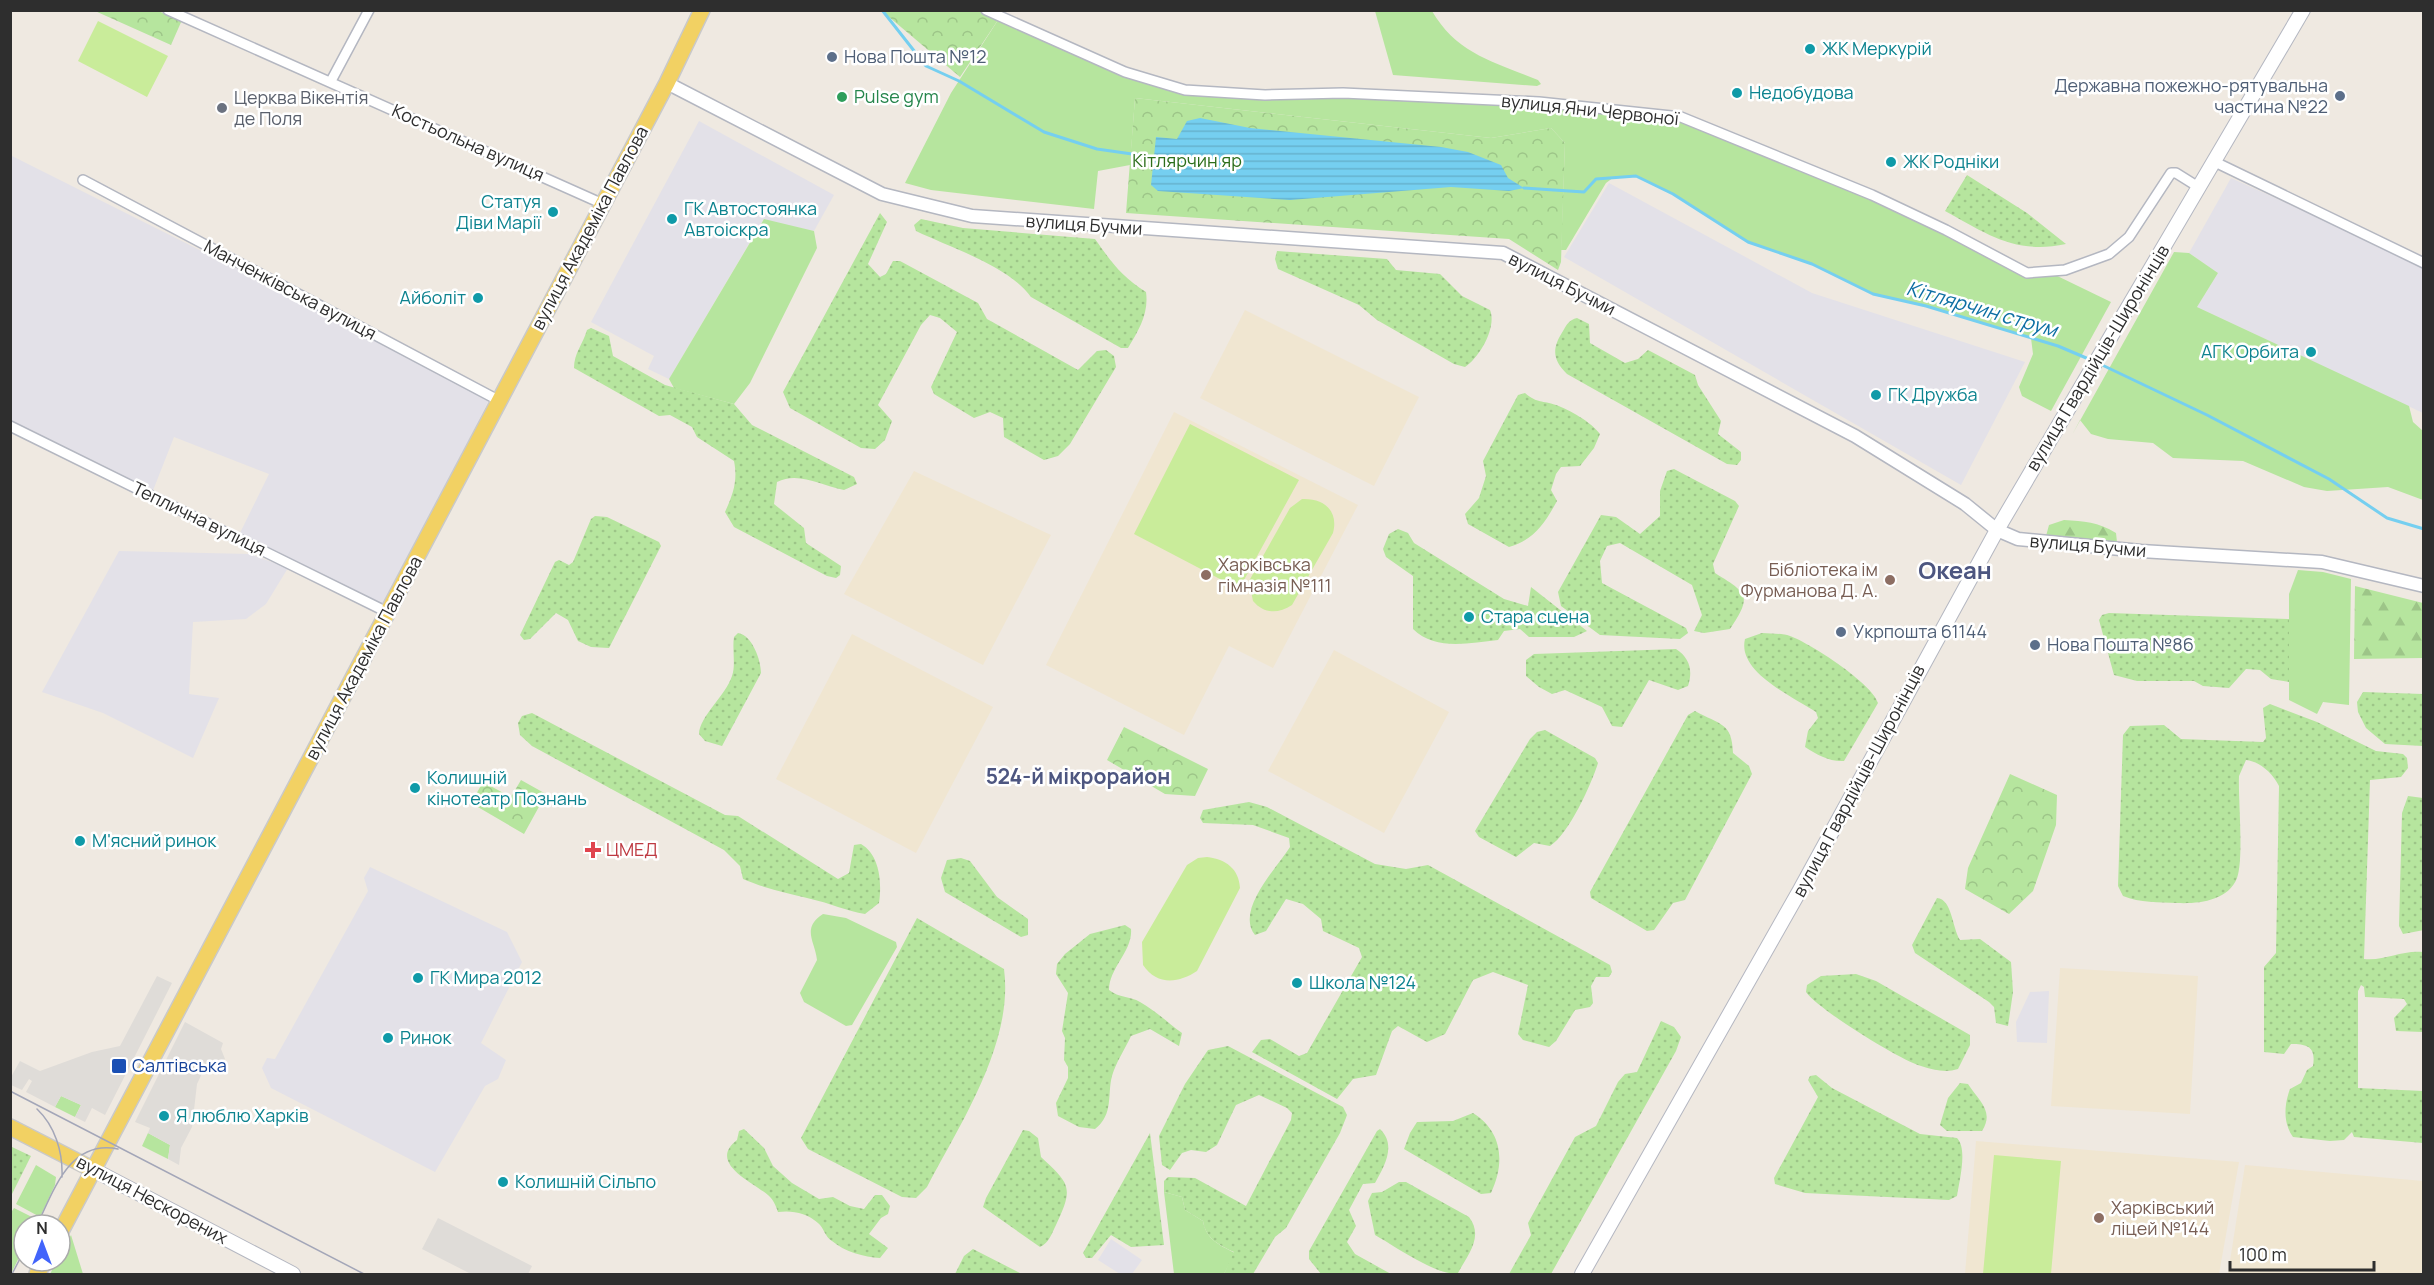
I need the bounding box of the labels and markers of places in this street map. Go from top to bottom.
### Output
place label: ЖК Меркурій [1822,36,1932,60]
marker: ЖК Меркурій [1803,42,1817,56]
place label: Нова Пошта №12 [844,44,987,68]
marker: Нова Пошта №12 [825,50,839,64]
place label: Державна пожежно-рятувальна частина №22 [2054,73,2328,118]
place label: Недобудова [1749,80,1854,104]
place label: Pulse gym [854,84,939,108]
place label: Церква Вікентія де Поля [234,85,368,130]
marker: Недобудова [1730,86,1744,100]
marker: Державна пожежно-рятувальна частина №22 [2333,89,2347,103]
marker: Pulse gym [835,90,849,104]
marker: Церква Вікентія де Поля [215,101,229,115]
place label: ЖК Родніки [1903,149,1999,173]
marker: ЖК Родніки [1884,155,1898,169]
place label: Статуя Діви Марії [456,189,542,234]
place label: ГК Автостоянка Автоіскра [684,196,817,241]
marker: Статуя Діви Марії [546,205,560,219]
marker: ГК Автостоянка Автоіскра [665,212,679,226]
place label: Айболіт [400,285,466,309]
marker: Айболіт [471,291,485,305]
place label: АГК Орбита [2201,339,2299,363]
marker: АГК Орбита [2304,345,2318,359]
place label: ГК Дружба [1888,382,1978,406]
marker: ГК Дружба [1869,388,1883,402]
place label: Харківська гімназія №111 [1218,552,1332,597]
place label: Бібліотека iм Фурманова Д. А. [1741,557,1878,602]
marker: Харківська гімназія №111 [1199,568,1213,582]
marker: Бібліотека iм Фурманова Д. А. [1883,573,1897,587]
place label: Стара сцена [1481,604,1589,628]
marker: Стара сцена [1462,610,1476,624]
place label: Укрпошта 61144 [1853,619,1987,643]
marker: Укрпошта 61144 [1834,625,1848,639]
place label: Нова Пошта №86 [2047,632,2194,656]
marker: Нова Пошта №86 [2028,638,2042,652]
place label: Колишній кінотеатр Познань [427,765,587,810]
marker: Колишній кінотеатр Познань [408,781,422,795]
place label: М'ясний ринок [92,828,217,852]
marker: М'ясний ринок [73,834,87,848]
place label: ЦМЕД [606,837,658,861]
marker: ЦМЕД [584,841,602,859]
place label: ГК Мира 2012 [430,965,542,989]
place label: Школа №124 [1309,970,1416,994]
marker: ГК Мира 2012 [411,971,425,985]
marker: Школа №124 [1290,976,1304,990]
place label: Ринок [400,1025,452,1049]
marker: Ринок [381,1031,395,1045]
place label: Салтівська [132,1053,227,1077]
marker: Салтівська [110,1057,128,1075]
place label: Я люблю Харків [176,1103,309,1127]
marker: Я люблю Харків [157,1109,171,1123]
place label: Колишній Сільпо [515,1169,656,1193]
marker: Колишній Сільпо [496,1175,510,1189]
place label: Харківський ліцей №144 [2111,1195,2214,1240]
marker: Харківський ліцей №144 [2092,1211,2106,1225]

